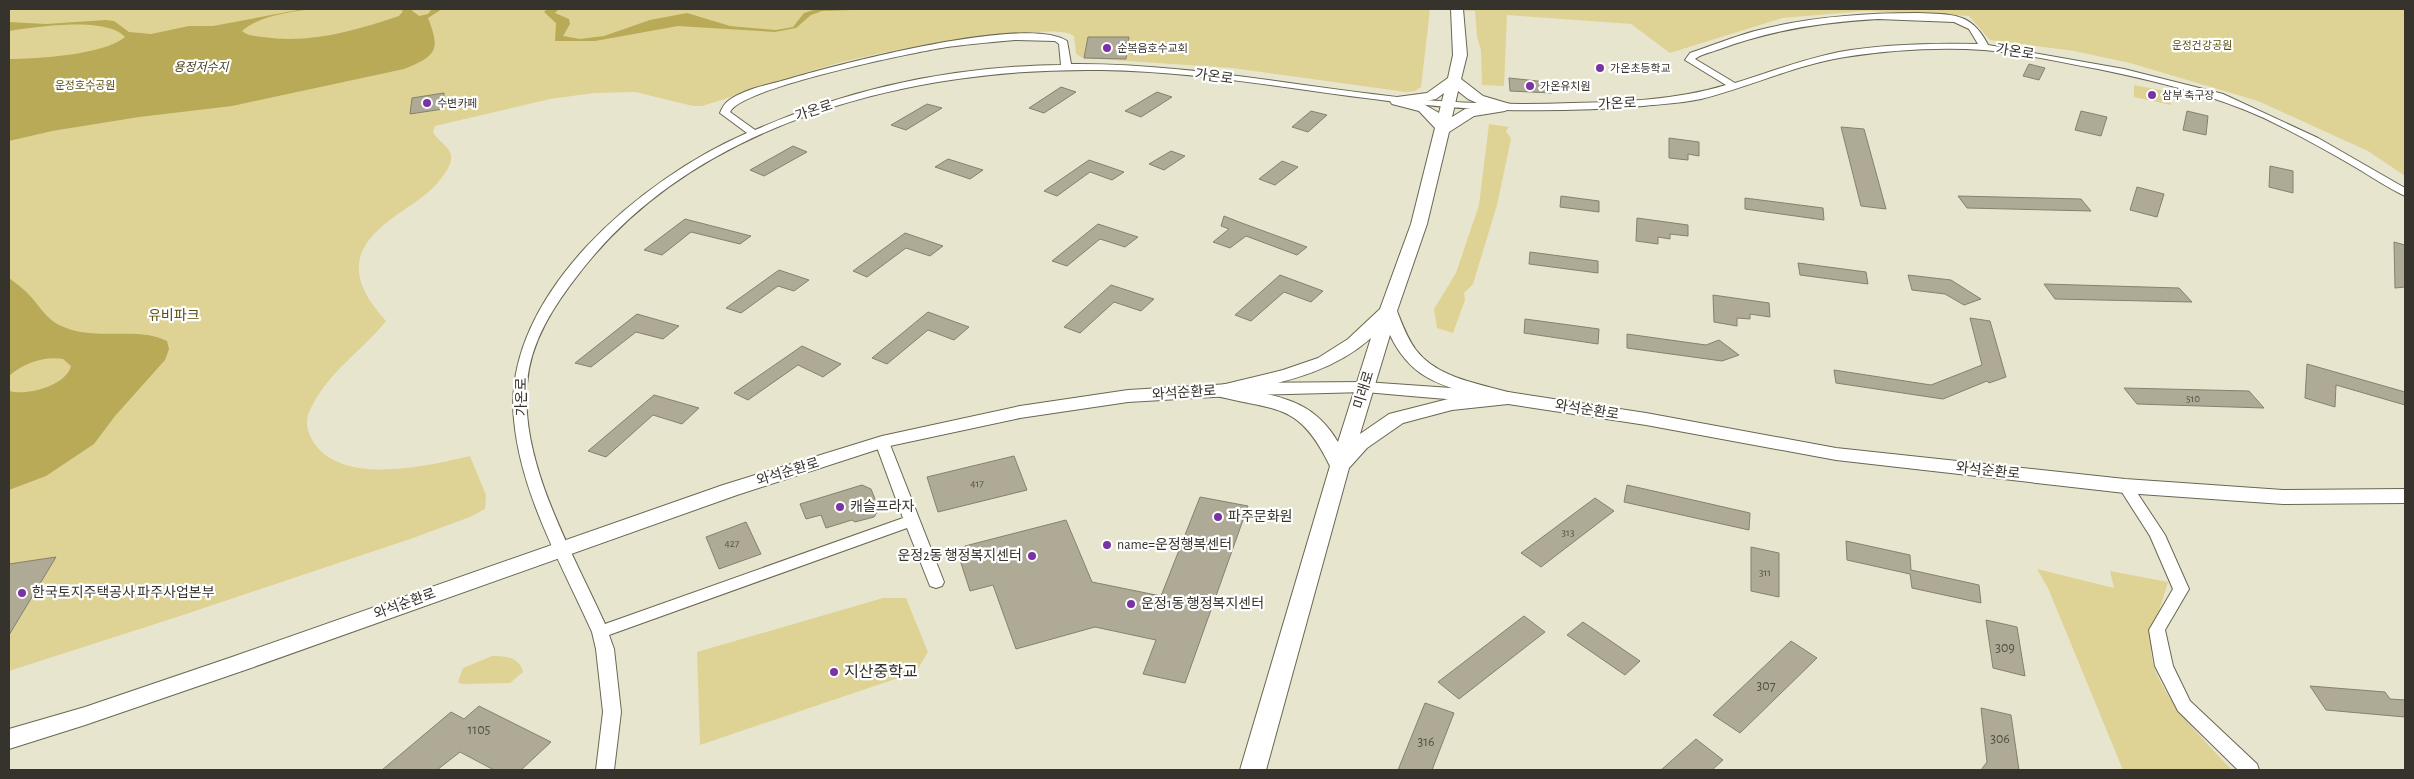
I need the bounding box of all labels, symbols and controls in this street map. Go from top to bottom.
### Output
park label: 운정건강공원 [2172,40,2232,51]
street label: 가온로 [1995,41,2035,62]
marker: 순복음호수교회 [1101,42,1113,54]
place label: 순복음호수교회 [1117,43,1188,54]
water label: 용정저수지 [173,61,230,73]
marker: 가온초등학교 [1594,62,1606,74]
place label: 가온초등학교 [1610,62,1671,74]
street label: 가온로 [1194,66,1234,87]
park label: 운정호수공원 [55,80,115,91]
marker: 가온유치원 [1524,80,1536,92]
place label: 가온유치원 [1540,81,1591,92]
marker: 삼부 축구장 [2146,89,2158,101]
place label: 삼부 축구장 [2162,90,2214,101]
street label: 가온로 [1597,95,1637,112]
marker: 수변카페 [421,97,433,109]
street label: 가온로 [793,97,835,124]
place label: 수변카페 [437,98,477,109]
park label: 유비파크 [148,308,200,323]
street label: 미래로 [1351,369,1376,411]
street label: 가온로 [514,378,529,416]
street label: 와석순환로 [1151,382,1217,402]
house number: 510 [2186,393,2200,404]
street label: 와석순환로 [1554,396,1620,422]
street label: 와석순환로 [755,454,821,488]
street label: 와석순환로 [1955,459,2021,481]
house number: 417 [970,478,984,489]
place label: 캐슬프라자 [850,499,915,514]
marker: 캐슬프라자 [834,501,846,513]
place label: 파주문화원 [1228,509,1292,524]
marker: 파주문화원 [1212,511,1224,523]
house number: 313 [1562,527,1575,538]
place label: name=운정행복센터 [1117,537,1232,552]
house number: 427 [725,538,740,549]
marker: name=운정행복센터 [1101,539,1113,551]
place label: 운정2동 행정복지센터 [897,548,1022,563]
marker: 운정2동 행정복지센터 [1026,550,1038,562]
house number: 311 [1759,567,1771,578]
street label: 와석순환로 [372,584,438,622]
place label: 한국토지주택공사 파주사업본부 [32,585,215,600]
marker: 한국토지주택공사 파주사업본부 [16,587,28,599]
place label: 운정1동 행정복지센터 [1141,596,1264,611]
marker: 운정1동 행정복지센터 [1125,598,1137,610]
house number: 309 [1995,641,2015,655]
place label: 지산중학교 [844,663,918,680]
marker: 지산중학교 [828,666,840,678]
house number: 307 [1757,679,1776,693]
house number: 1105 [468,723,491,737]
house number: 306 [1990,732,2010,746]
house number: 316 [1417,735,1435,749]

